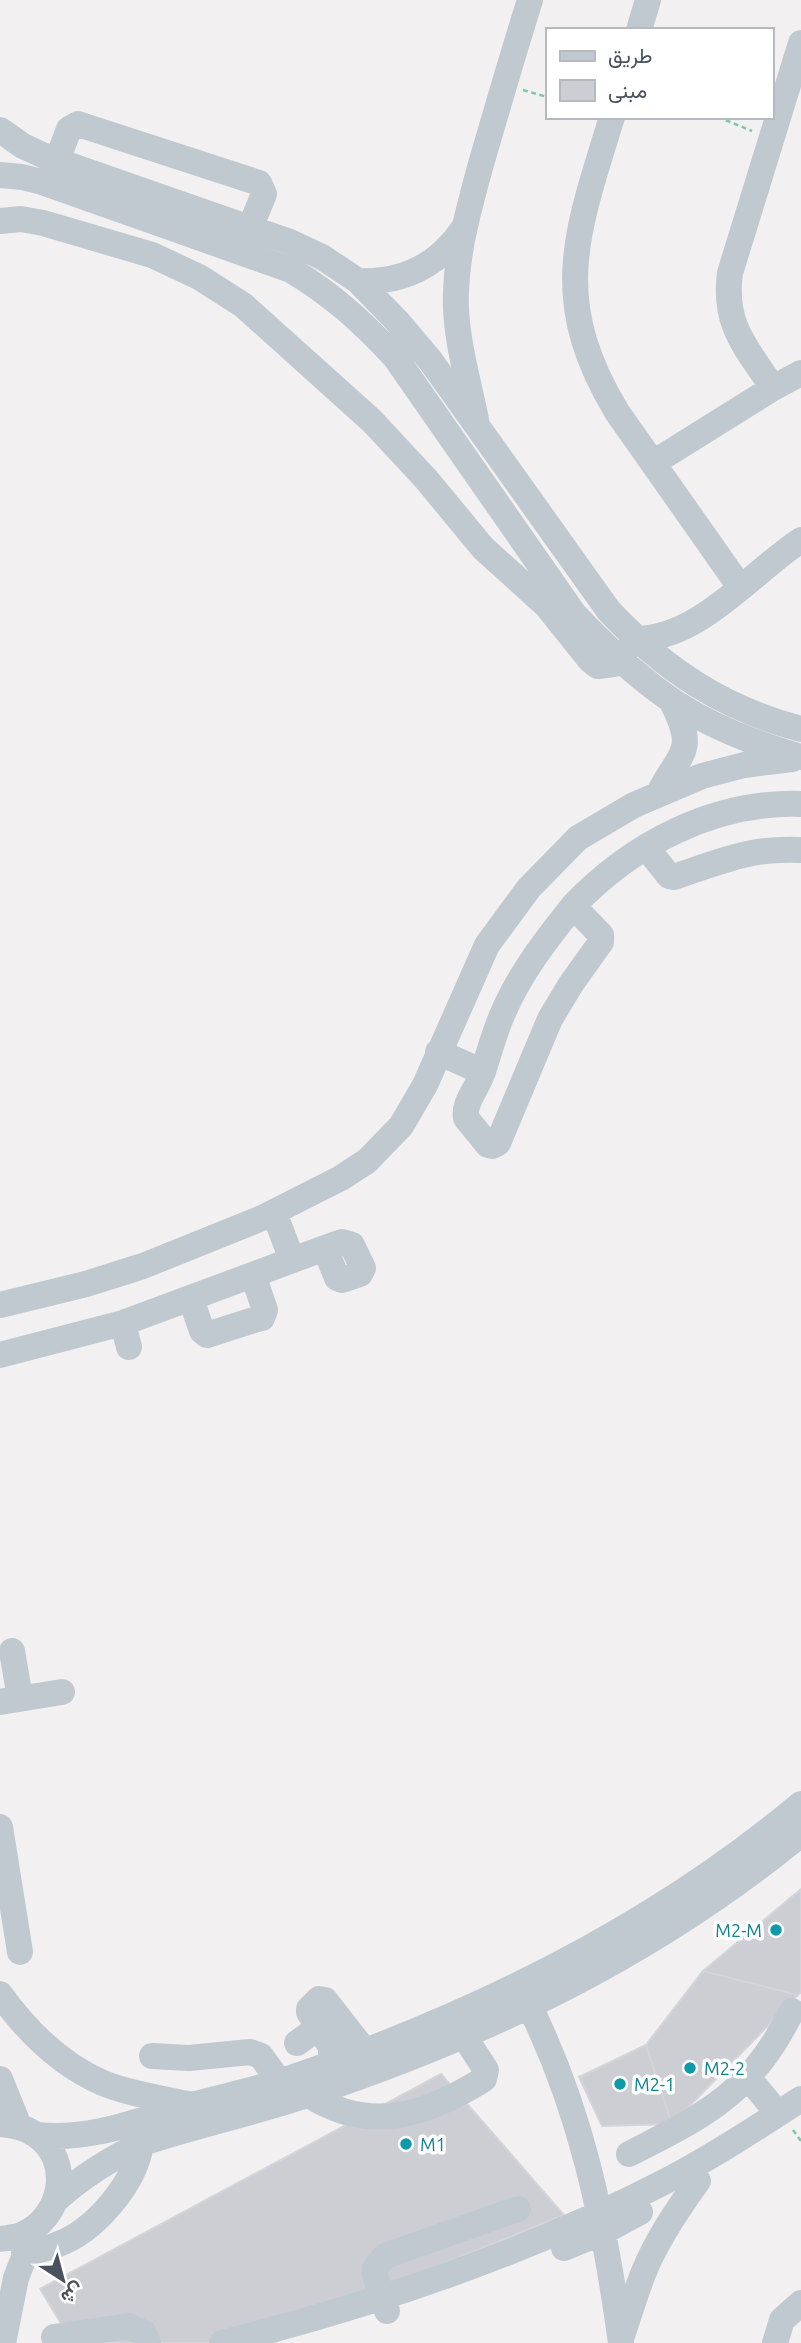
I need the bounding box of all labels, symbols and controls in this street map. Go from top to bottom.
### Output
legend [546,28,773,119]
text: طريق [608,43,653,69]
text: مبنى [608,78,647,103]
place label: M2-M [715,1920,762,1940]
marker: M2-M [768,1922,784,1938]
place label: M2-2 [704,2058,745,2078]
marker: M2-2 [682,2060,698,2076]
place label: M2-1 [634,2074,675,2094]
marker: M2-1 [612,2076,628,2092]
place label: M1 [420,2134,446,2154]
marker: M1 [398,2136,414,2152]
north arrow [28,2245,98,2315]
text: ش [57,2277,89,2309]

